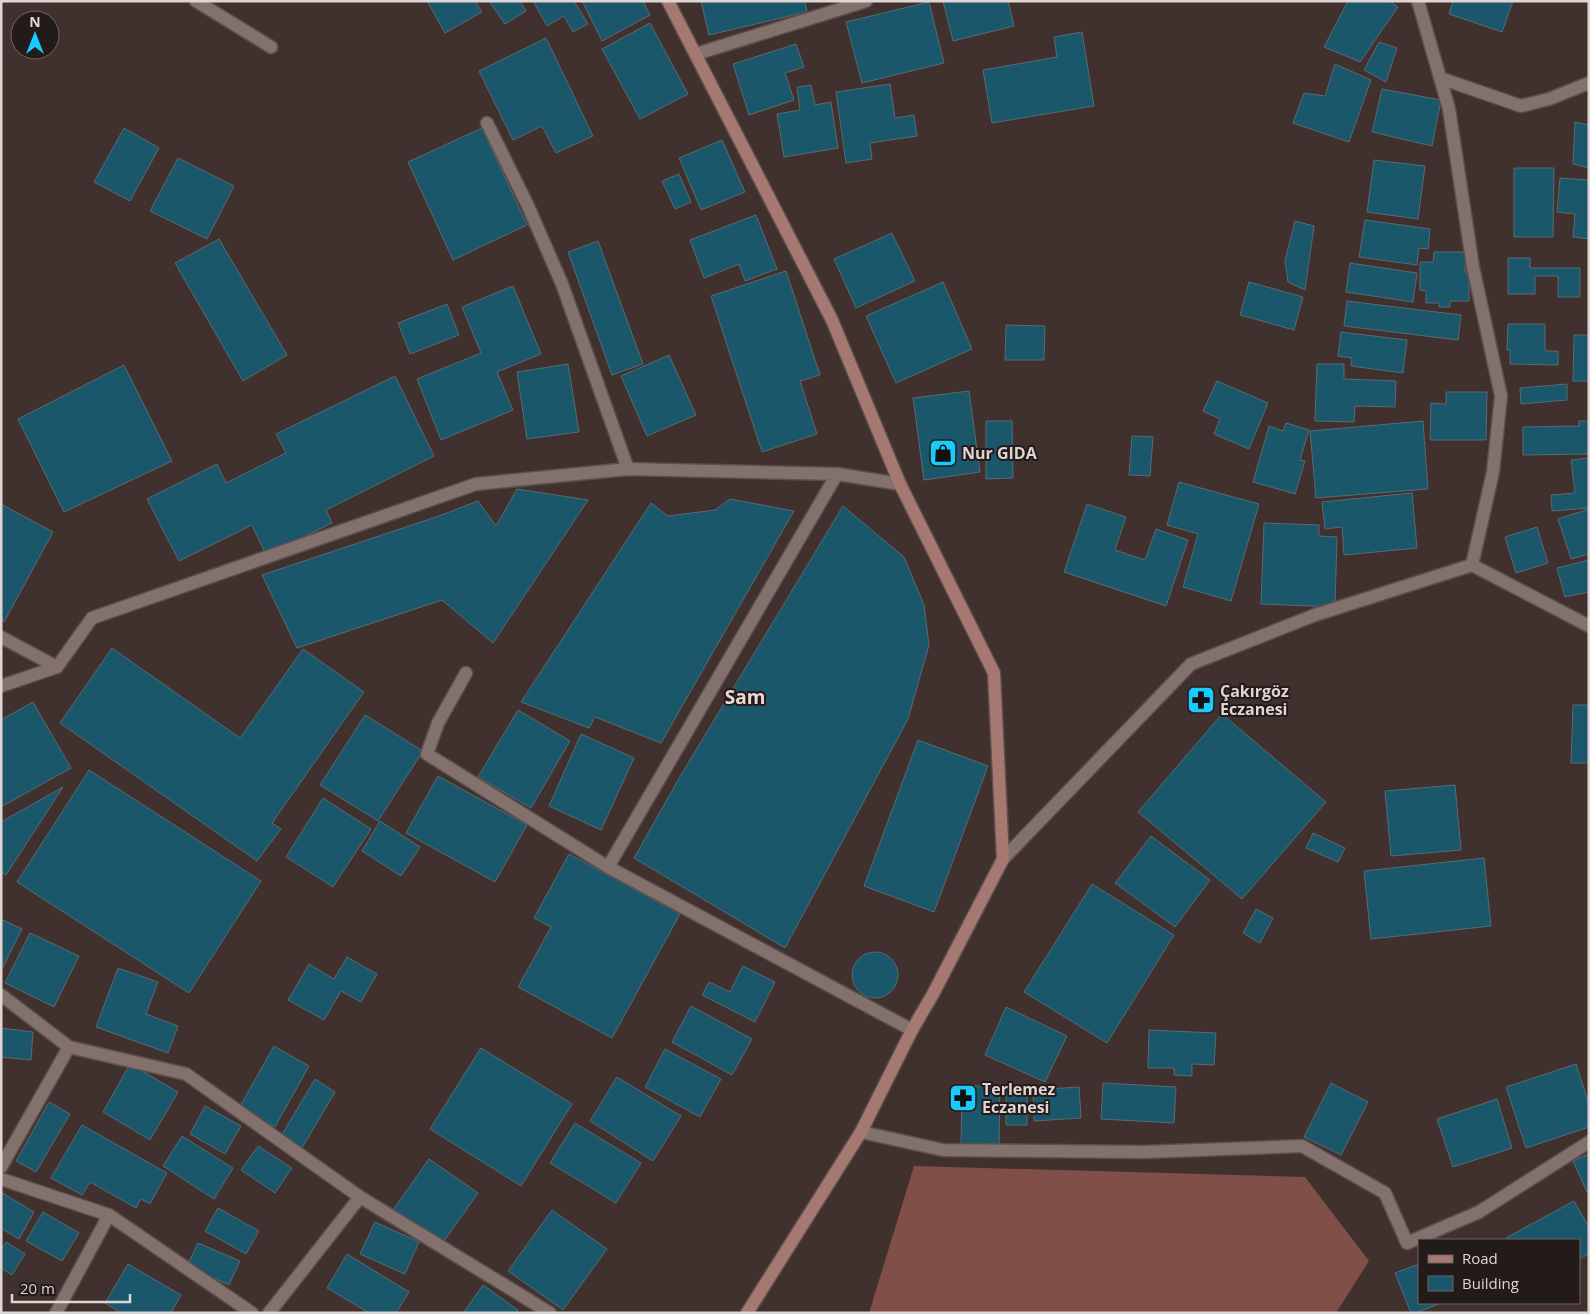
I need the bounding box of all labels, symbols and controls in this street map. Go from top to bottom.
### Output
north arrow [10,10,60,60]
text: N [29,12,41,31]
shop icon: Nur GIDA [928,438,958,468]
place label: Nur GIDA [962,442,1038,464]
place label: Çakırgöz Eczanesi [1220,680,1289,720]
district label: Sam [725,684,765,710]
pharmacy icon: Çakırgöz Eczanesi [1186,685,1216,715]
place label: Terlemez Eczanesi [982,1078,1055,1118]
pharmacy icon: Terlemez Eczanesi [948,1083,978,1113]
legend [1418,1239,1580,1304]
text: Road [1462,1248,1498,1268]
scale bar [12,1272,130,1304]
text: Building [1462,1273,1519,1293]
text: 20 m [20,1278,55,1298]

